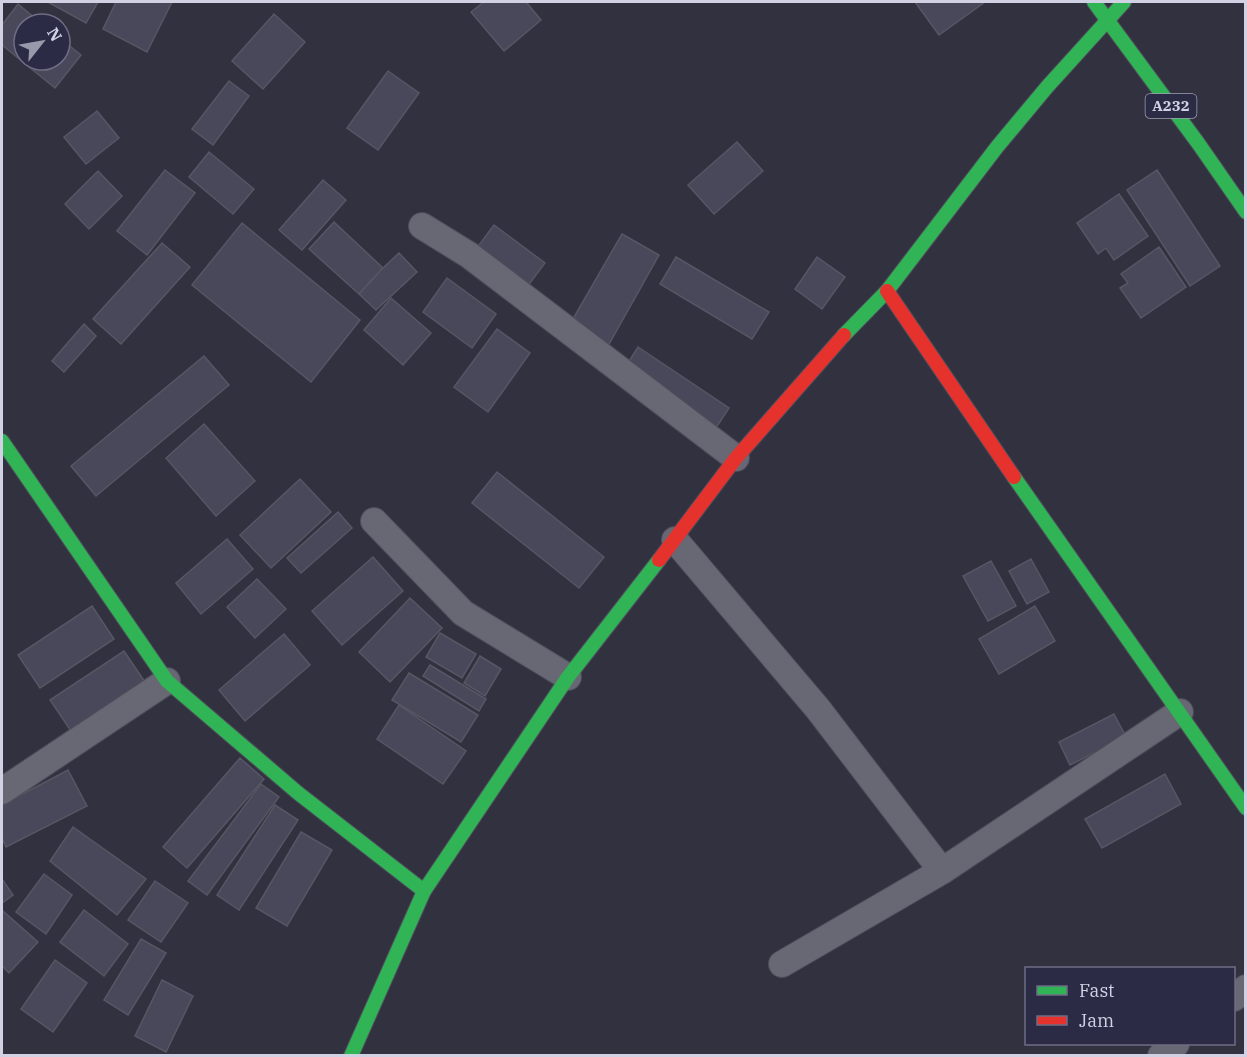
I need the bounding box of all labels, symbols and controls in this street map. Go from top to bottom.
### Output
north arrow [12,12,72,72]
text: N [43,24,67,45]
road number: A232 [1146,94,1196,118]
legend [1025,967,1235,1045]
text: Fast [1079,979,1114,1002]
text: Jam [1079,1009,1114,1032]

